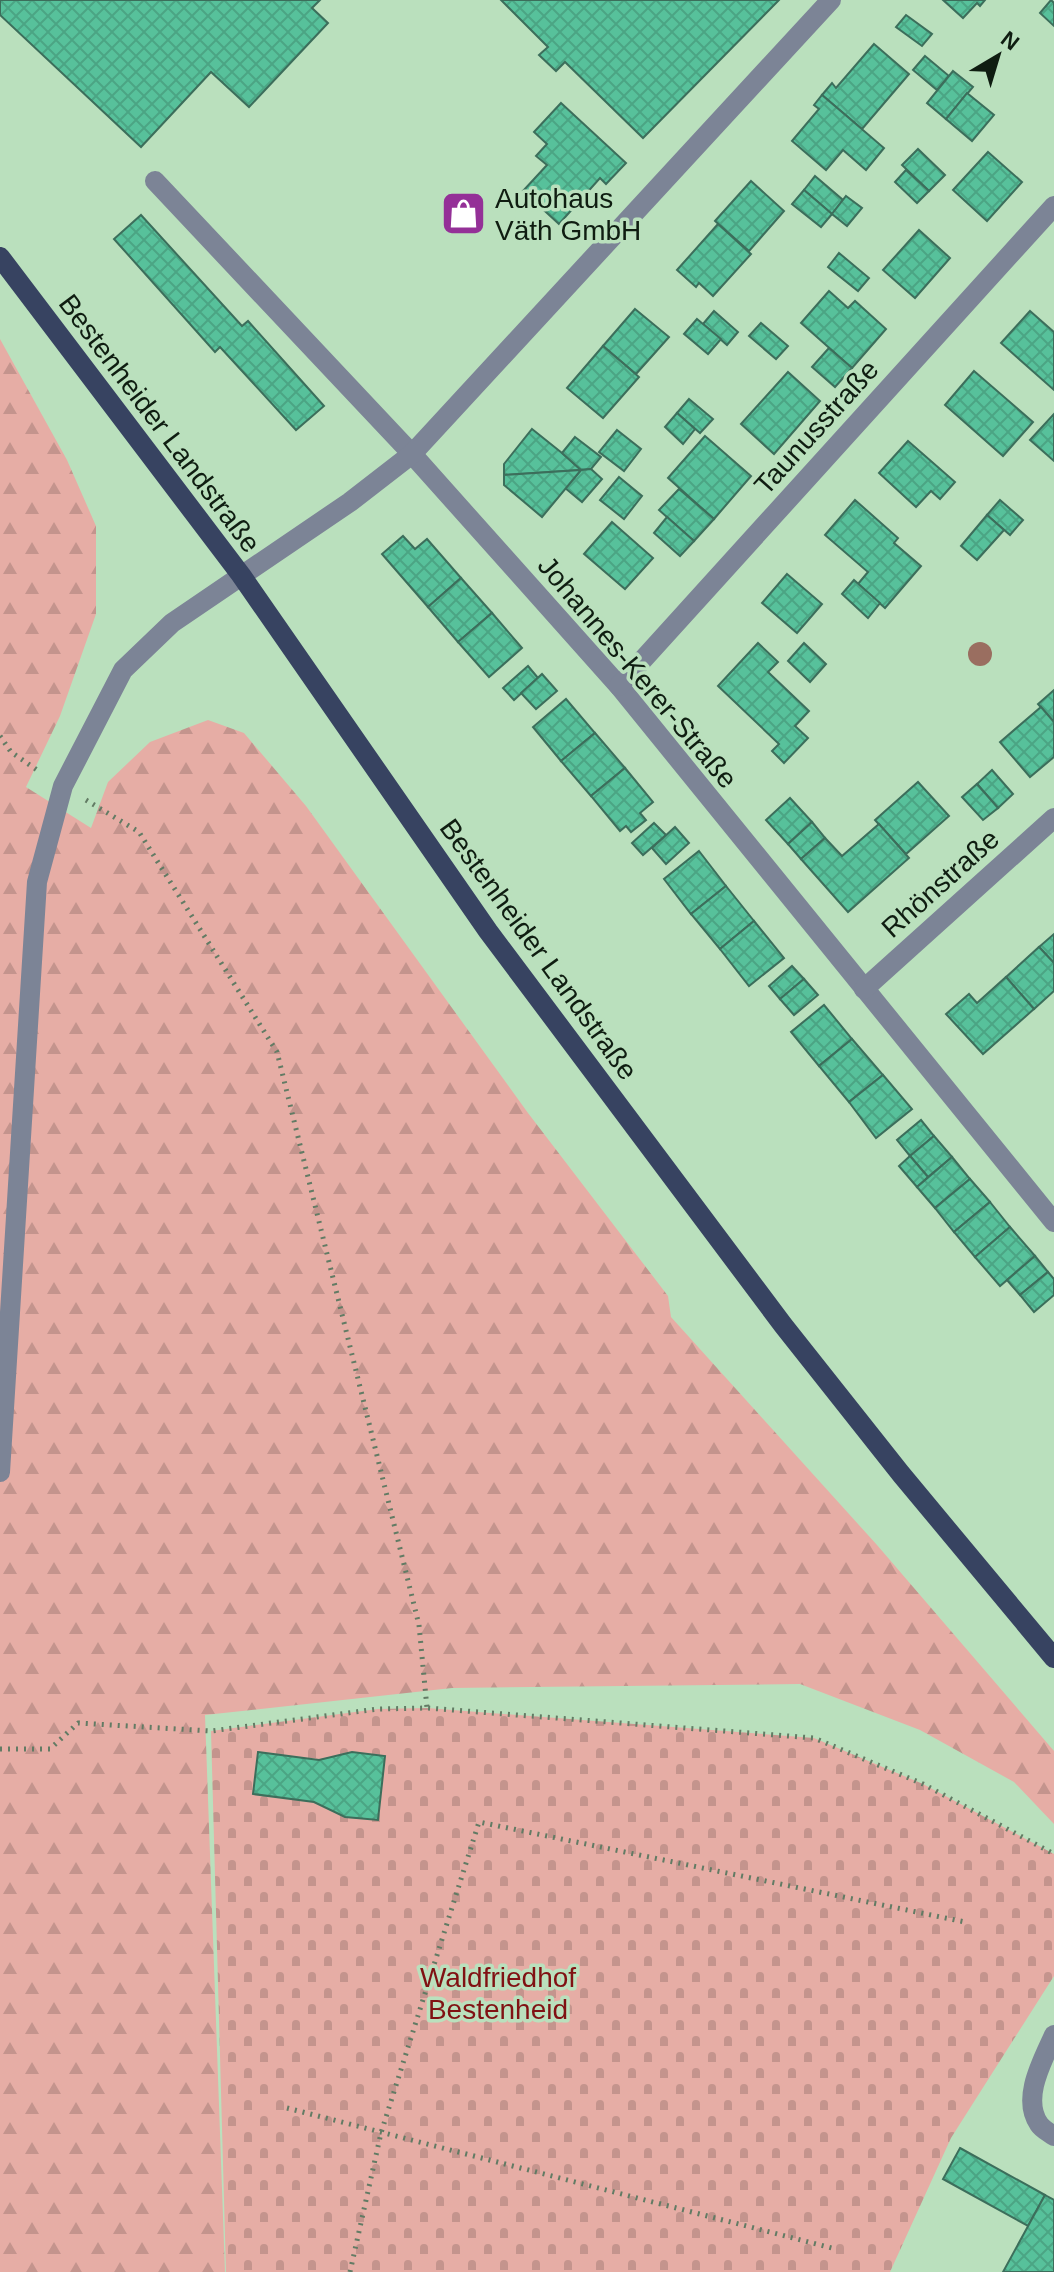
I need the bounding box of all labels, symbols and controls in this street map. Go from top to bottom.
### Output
north arrow [958,16,1038,96]
text: N [996,26,1024,55]
place label: Autohaus Väth GmbH [495,183,641,246]
shop icon: Autohaus Väth GmbH [440,190,488,238]
street label: Bestenheider Landstraße [53,288,267,558]
street label: Taunusstraße [748,354,885,501]
street label: Johannes-Kerer-Straße [532,550,744,794]
street label: Bestenheider Landstraße [434,813,644,1086]
street label: Rhönstraße [876,823,1005,944]
park label: Waldfriedhof Bestenheid [420,1962,576,2025]

